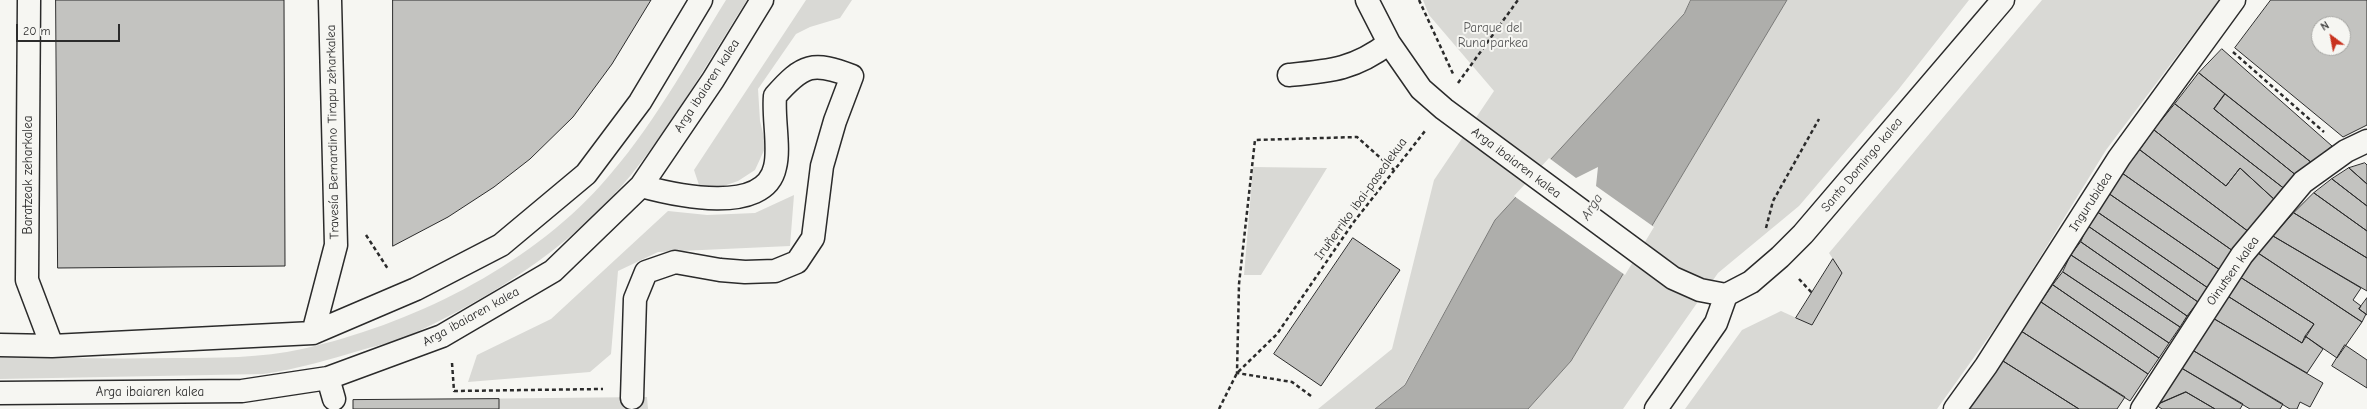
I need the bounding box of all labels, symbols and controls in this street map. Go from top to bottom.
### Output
scale bar [18,16,122,42]
north arrow [2311,16,2351,56]
text: N [2318,19,2331,34]
park label: Parque del Runa parkea [1458,20,1528,51]
text: 20 m [23,24,51,38]
street label: Travesía Bernardino Tirapu zeharkalea [323,24,343,240]
street label: Arga ibaiaren kalea [671,36,743,136]
street label: Santo Domingo kalea [1818,115,1906,215]
street label: Baratzeak zeharkalea [20,116,36,234]
street label: Arga ibaiaren kalea [1468,124,1564,202]
street label: Iruñerriko ibai-pasealekua [1311,135,1411,263]
street label: Ingurubidea [2066,169,2116,235]
water label: Arga [1578,191,1606,223]
street label: Oinutsen kalea [2203,233,2263,309]
street label: Arga ibaiaren kalea [420,284,522,350]
street label: Arga ibaiaren kalea [96,384,204,400]

